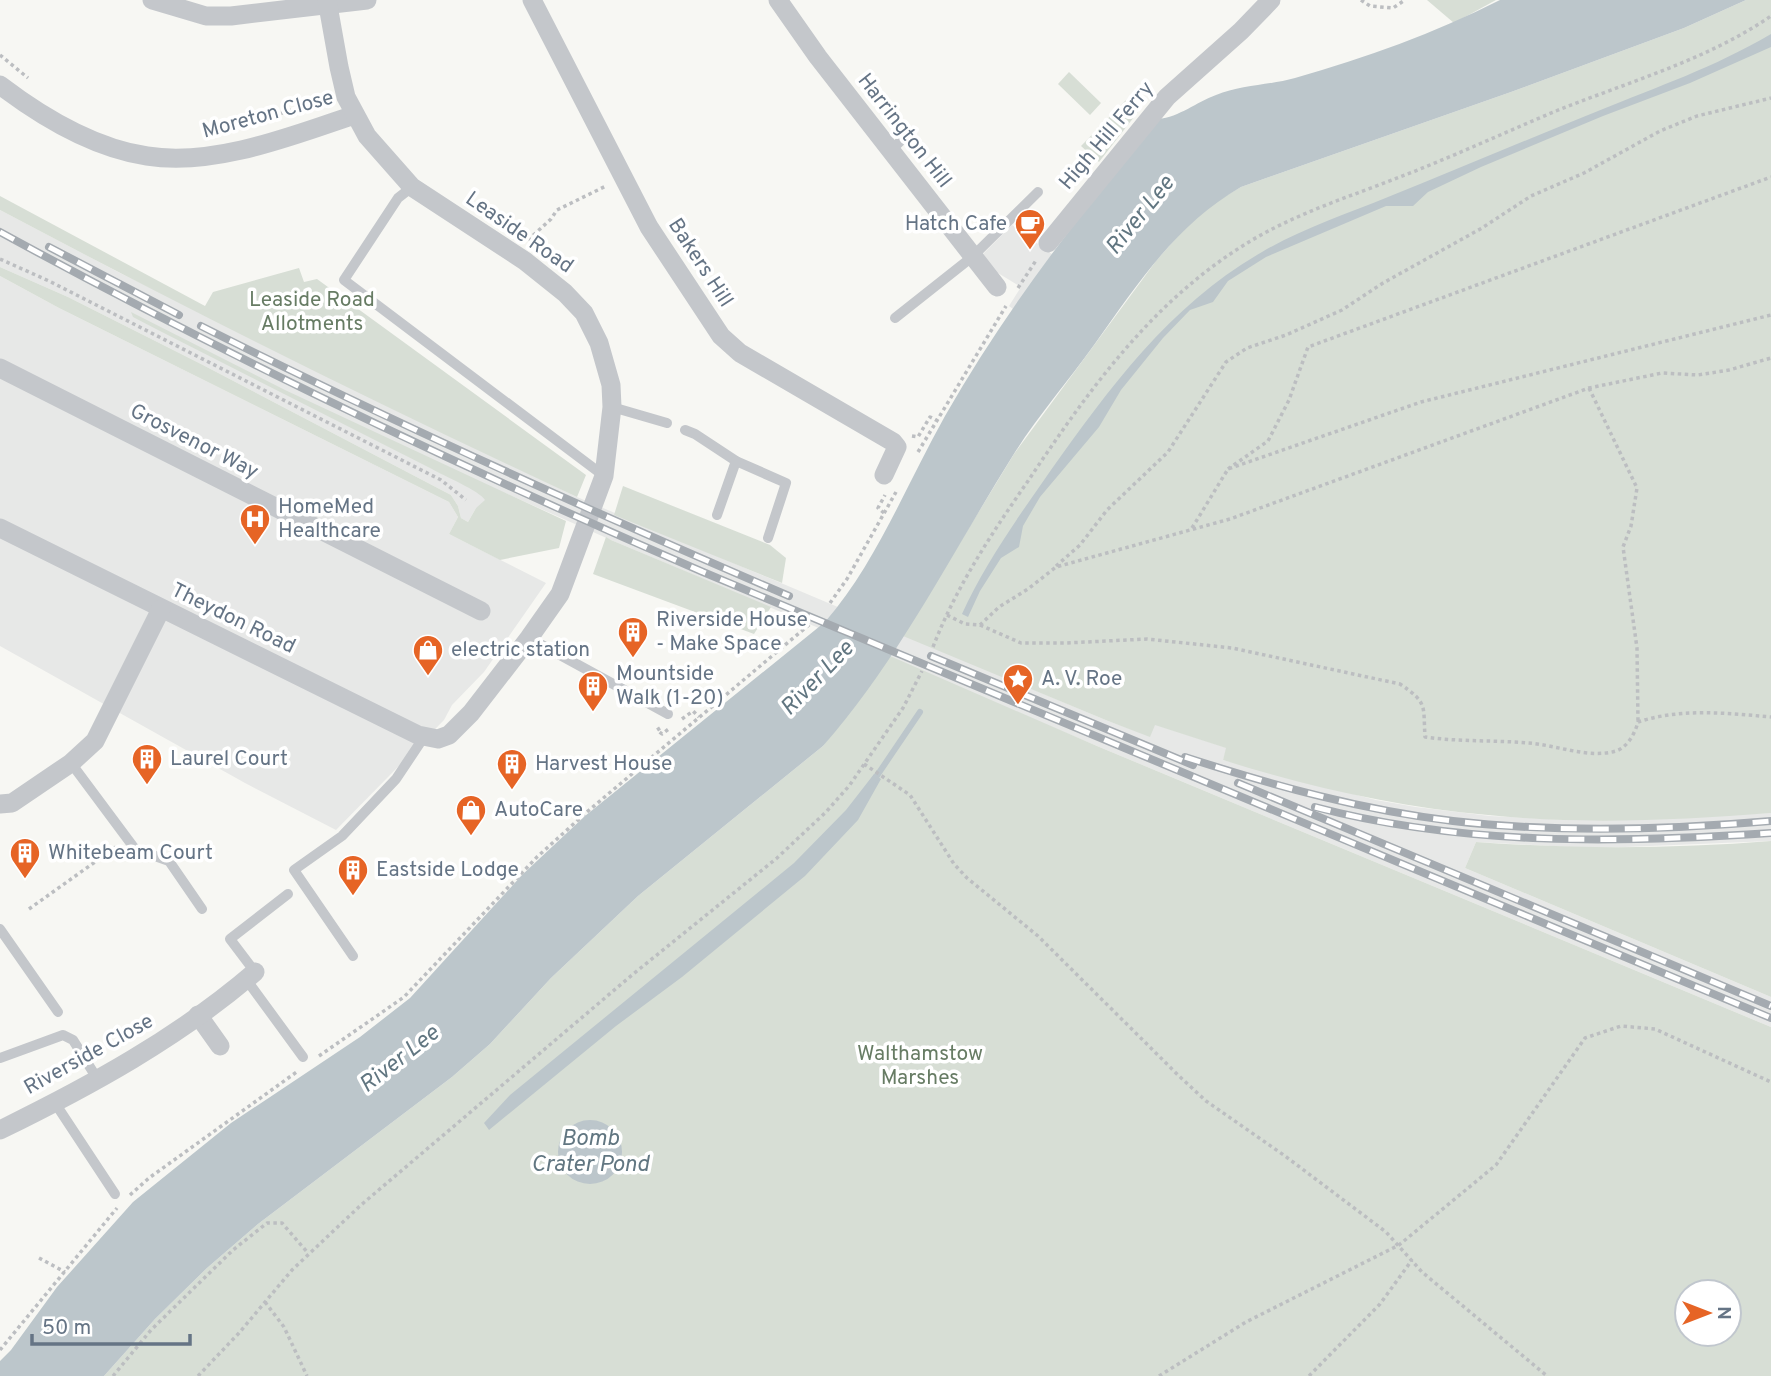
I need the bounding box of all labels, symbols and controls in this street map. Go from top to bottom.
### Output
street label: Harrington Hill [851,68,957,194]
street label: High Hill Ferry [1054,76,1160,196]
street label: Moreton Close [199,85,337,145]
water label: River Lee [1100,170,1182,262]
street label: Leaside Road [460,186,578,280]
cafe icon: Hatch Cafe [1013,207,1047,251]
place label: Hatch Cafe [905,211,1007,238]
street label: Bakers Hill [661,213,739,313]
park label: Leaside Road Allotments [249,287,375,338]
street label: Grosvenor Way [125,398,263,486]
place label: HomeMed Healthcare [278,494,381,545]
hospital icon: HomeMed Healthcare [238,502,272,546]
street label: Theydon Road [166,577,300,661]
place label: Riverside House - Make Space [656,607,808,658]
building icon: Riverside House - Make Space [616,615,650,659]
shop icon: electric station [411,633,445,677]
water label: River Lee [775,634,862,723]
place label: electric station [451,637,590,664]
place label: Mountside Walk (1-20) [616,661,724,712]
place icon: A. V. Roe [1001,662,1035,706]
place label: A. V. Roe [1041,666,1122,693]
building icon: Mountside Walk (1-20) [576,669,610,713]
building icon: Laurel Court [130,742,164,786]
place label: Laurel Court [170,746,288,773]
building icon: Harvest House [495,747,529,791]
place label: Harvest House [535,751,672,778]
shop icon: AutoCare [454,793,488,837]
place label: AutoCare [494,797,583,824]
building icon: Whitebeam Court [8,836,42,880]
place label: Whitebeam Court [48,840,213,867]
building icon: Eastside Lodge [336,853,370,897]
place label: Eastside Lodge [376,857,519,884]
street label: Riverside Close [19,1008,159,1102]
water label: River Lee [354,1019,447,1100]
park label: Walthamstow Marshes [857,1041,983,1092]
water label: Bomb Crater Pond [531,1125,651,1180]
north arrow [1673,1278,1743,1348]
scale bar [32,1302,189,1346]
text: N [1711,1306,1735,1320]
text: 50 m [42,1315,91,1342]

